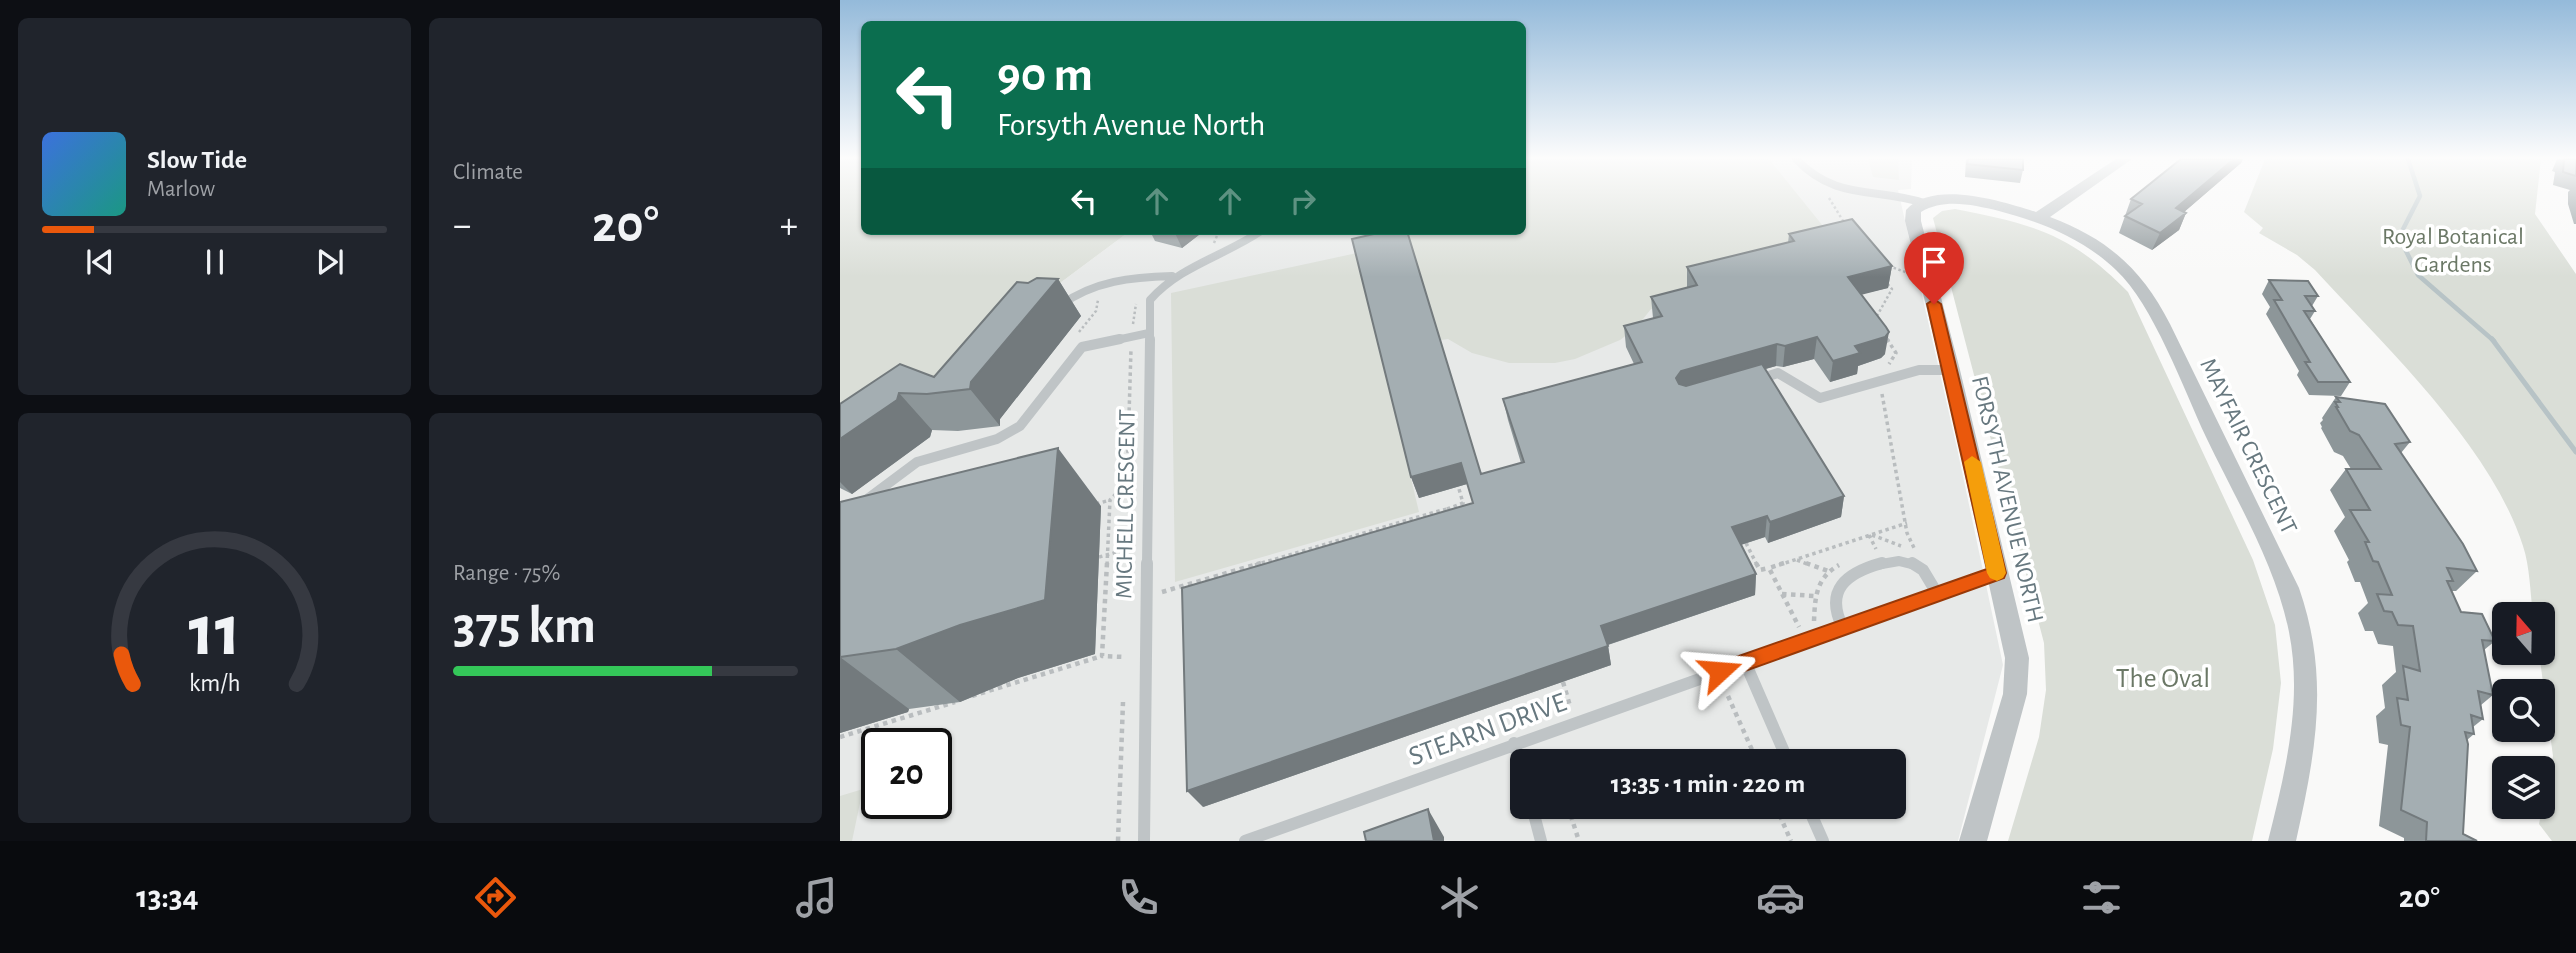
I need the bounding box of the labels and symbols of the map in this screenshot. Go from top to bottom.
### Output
park label: Royal Botanical Gardens [2382,225,2524,277]
pin [1904,232,1964,304]
street label: MAYFAIR CRESCENT [2195,355,2301,538]
street label: FORSYTH AVENUE NORTH [1967,374,2047,625]
street label: MICHELL CRESCENT [1112,409,1140,599]
north arrow [2492,602,2555,665]
position arrow [1683,634,1757,708]
park label: The Oval [2116,665,2210,693]
street label: STEARN DRIVE [1405,688,1570,771]
speed limit sign: 20 [861,728,952,819]

